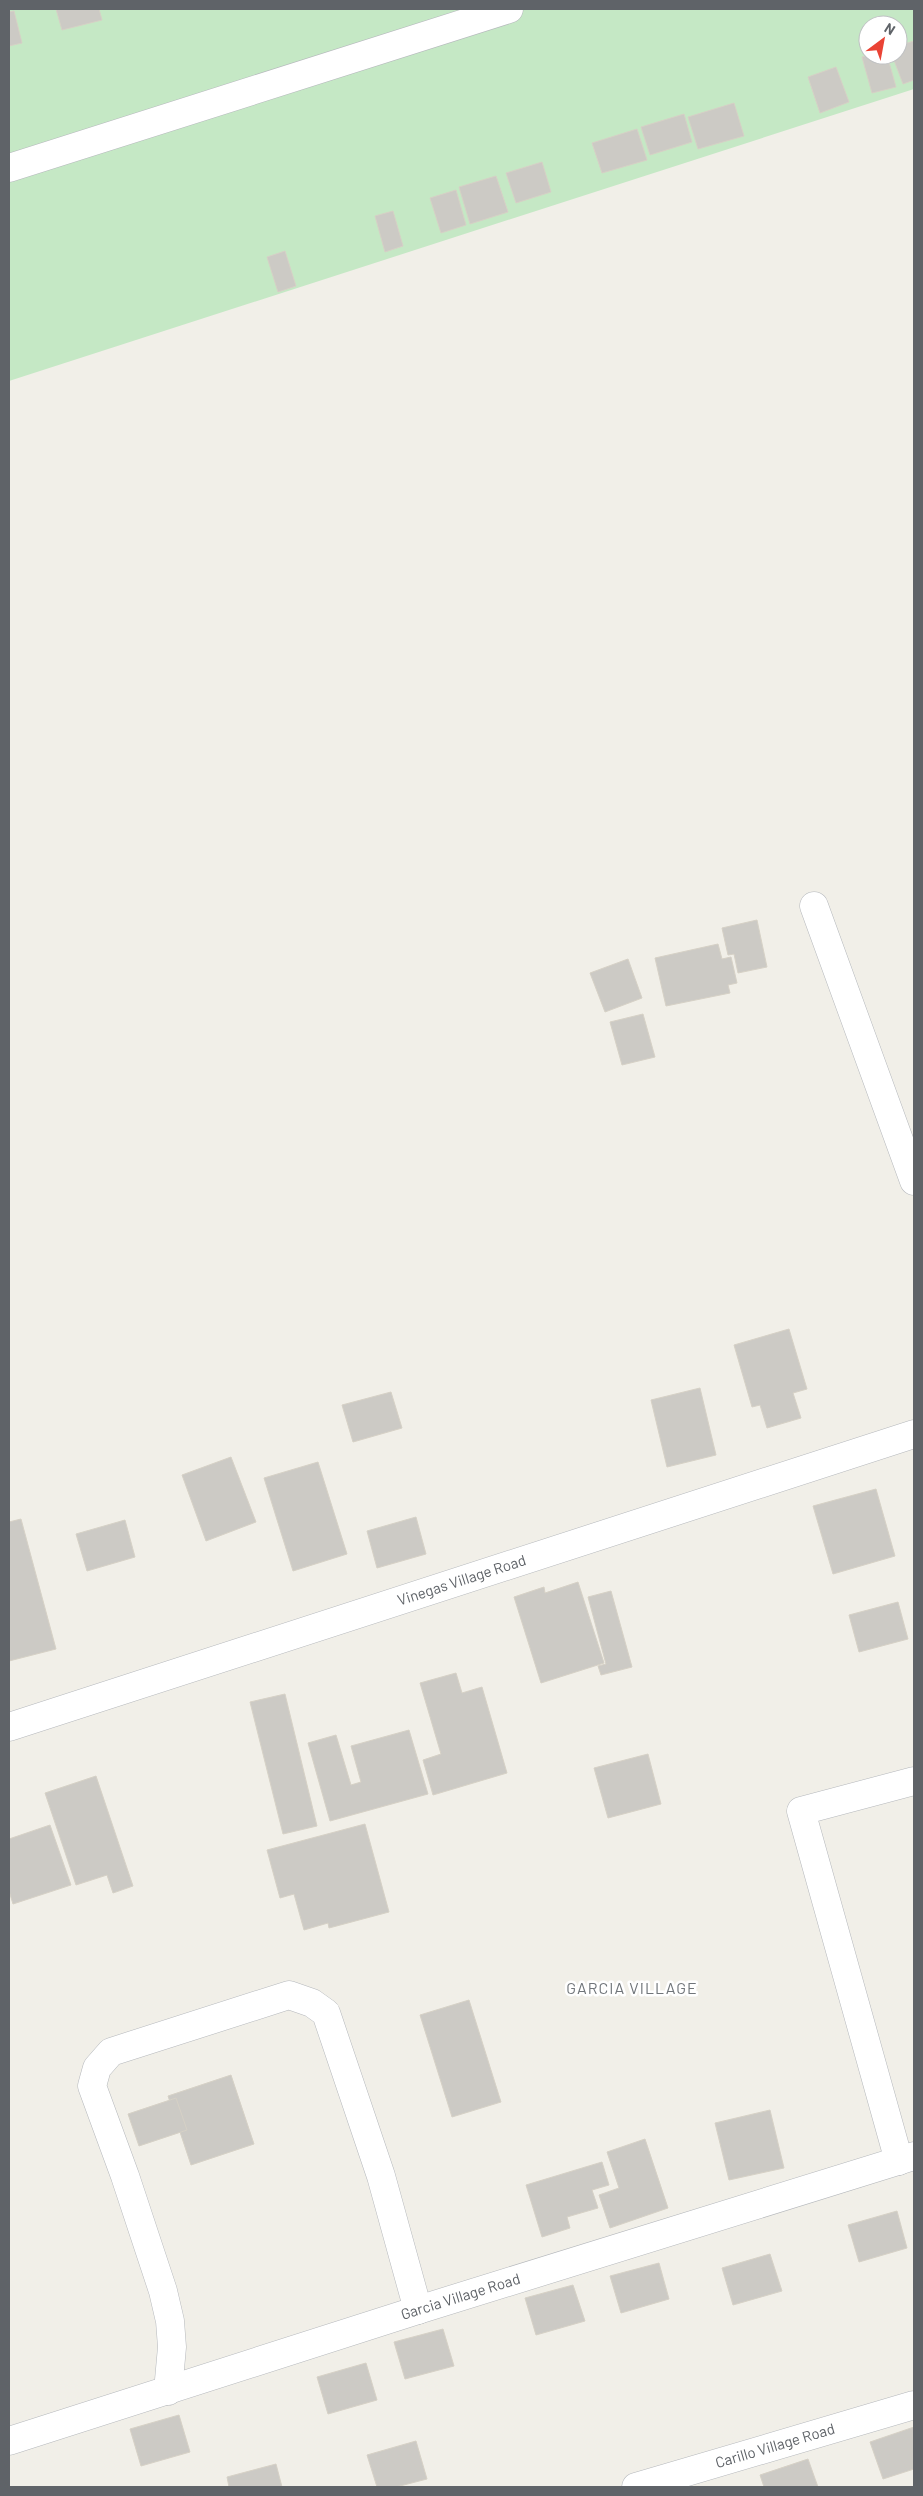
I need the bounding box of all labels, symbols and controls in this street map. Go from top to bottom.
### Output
north arrow [858,15,908,65]
text: N [882,19,899,38]
street label: Vinegas Village Road [395,1550,528,1609]
district label: GARCIA VILLAGE [566,1978,698,1997]
street label: Garcia Village Road [398,2269,522,2323]
street label: Carillo Village Road [713,2419,837,2471]

